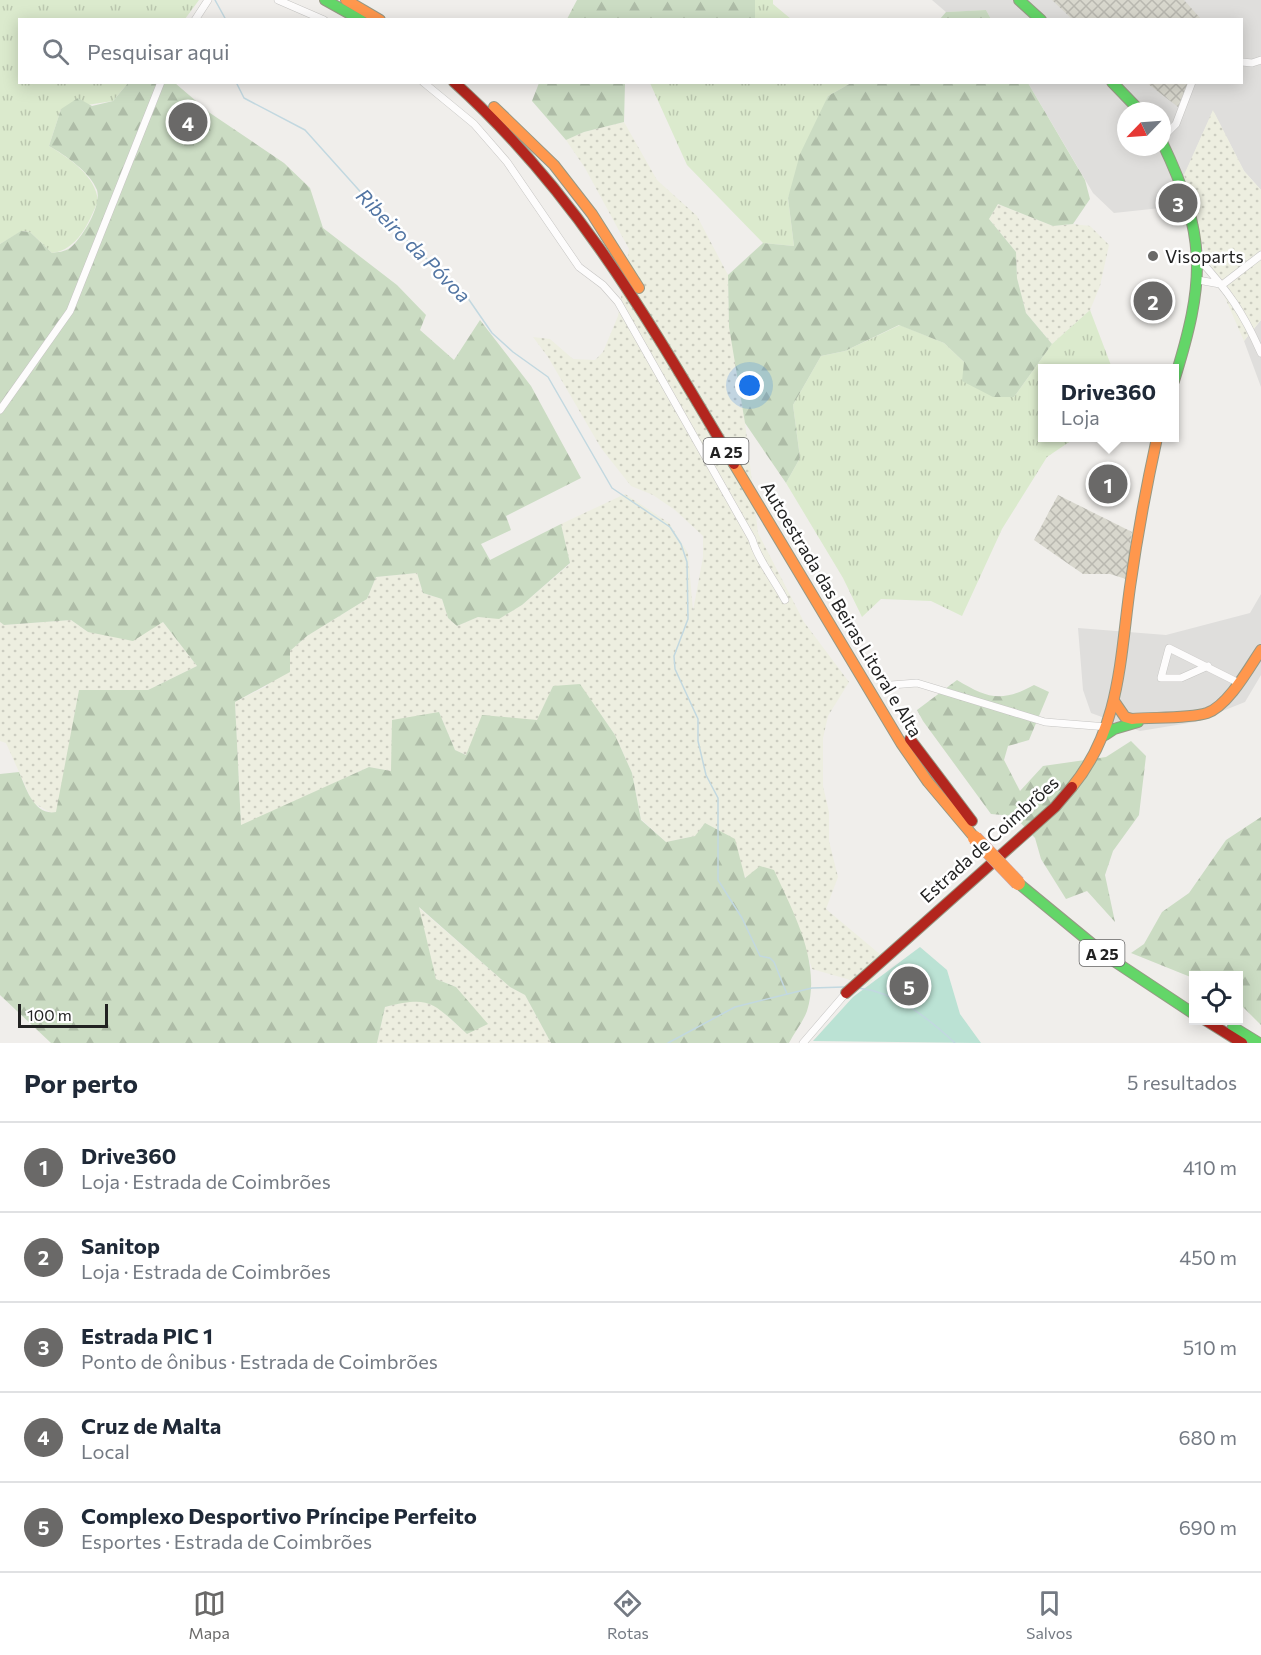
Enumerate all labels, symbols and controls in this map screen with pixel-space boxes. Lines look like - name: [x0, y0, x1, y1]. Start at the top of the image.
- search box: [18, 18, 1243, 84]
- icon: search: [39, 35, 72, 68]
- text: Pesquisar aqui: [87, 38, 230, 65]
- pin: 4: [168, 100, 207, 144]
- north arrow: [1117, 102, 1171, 156]
- pin: 3: [1158, 180, 1198, 226]
- water label: Ribeiro da Póvoa: [352, 183, 476, 307]
- place label: Visoparts: [1165, 245, 1244, 267]
- marker: Visoparts: [1146, 249, 1160, 263]
- pin: 2: [1134, 278, 1172, 324]
- popup: [1038, 364, 1179, 442]
- your location: [735, 371, 764, 400]
- text: Drive360: [1061, 378, 1156, 405]
- text: Loja: [1061, 405, 1100, 429]
- road number: A 25: [704, 438, 748, 464]
- pin: 1: [1088, 462, 1128, 506]
- street label: Autoestrada das Beiras Litoral e Alta: [757, 477, 927, 741]
- street label: Estrada de Coimbrões: [915, 771, 1063, 907]
- road number: A 25: [1080, 940, 1124, 966]
- pin: 5: [890, 964, 928, 1008]
- map controls: [1189, 971, 1243, 1025]
- button: locate: [1189, 971, 1243, 1025]
- scale bar: [18, 1001, 108, 1028]
- text: 100 m: [27, 1005, 72, 1024]
- text: Por perto: [24, 1067, 138, 1098]
- text: 5 resultados: [1127, 1070, 1237, 1094]
- text: Drive360: [81, 1142, 176, 1169]
- text: 1: [39, 1155, 48, 1179]
- text: 410 m: [1183, 1155, 1237, 1179]
- text: Loja · Estrada de Coimbrões: [81, 1169, 331, 1193]
- text: Sanitop: [81, 1232, 160, 1259]
- text: 2: [38, 1245, 49, 1269]
- text: 450 m: [1179, 1245, 1237, 1269]
- text: Loja · Estrada de Coimbrões: [81, 1259, 331, 1283]
- text: Estrada PIC 1: [81, 1322, 213, 1349]
- text: 3: [38, 1335, 49, 1359]
- text: 510 m: [1183, 1335, 1237, 1359]
- text: Ponto de ônibus · Estrada de Coimbrões: [81, 1349, 438, 1373]
- text: Cruz de Malta: [81, 1412, 221, 1439]
- text: 4: [37, 1425, 50, 1449]
- text: 680 m: [1178, 1425, 1237, 1449]
- text: Local: [81, 1439, 130, 1463]
- text: Complexo Desportivo Príncipe Perfeito: [81, 1502, 477, 1529]
- text: 5: [38, 1515, 49, 1539]
- text: 690 m: [1179, 1515, 1237, 1539]
- text: Esportes · Estrada de Coimbrões: [81, 1529, 372, 1553]
- tab: Mapa: [189, 1587, 230, 1642]
- tab: Rotas: [607, 1587, 649, 1642]
- tab: Salvos: [1026, 1587, 1072, 1642]

